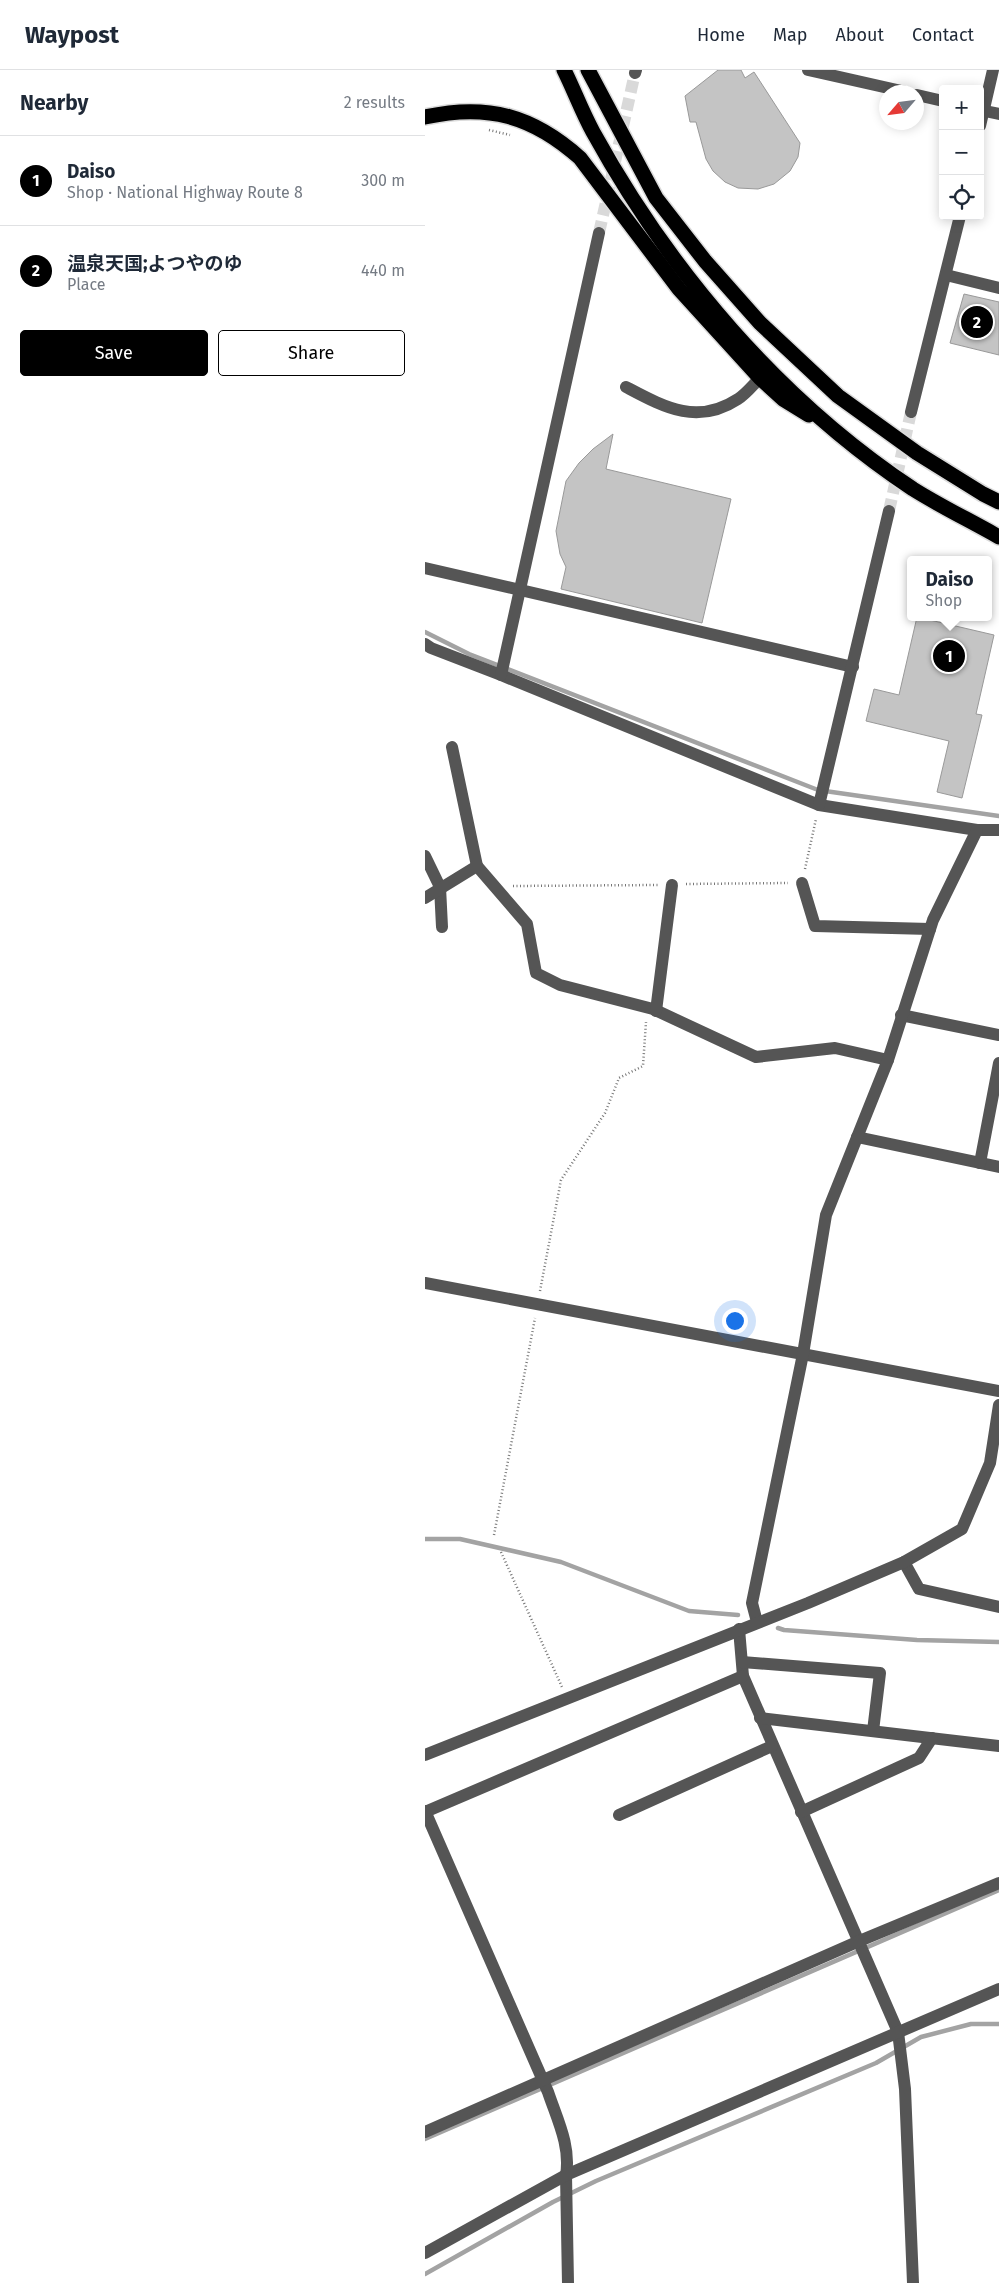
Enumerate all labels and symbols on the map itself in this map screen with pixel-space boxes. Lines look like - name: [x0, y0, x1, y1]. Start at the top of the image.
- north arrow: [879, 85, 924, 130]
- pin: 2: [961, 303, 993, 341]
- pin: 1: [933, 637, 965, 675]
- your location: [722, 1308, 748, 1334]

